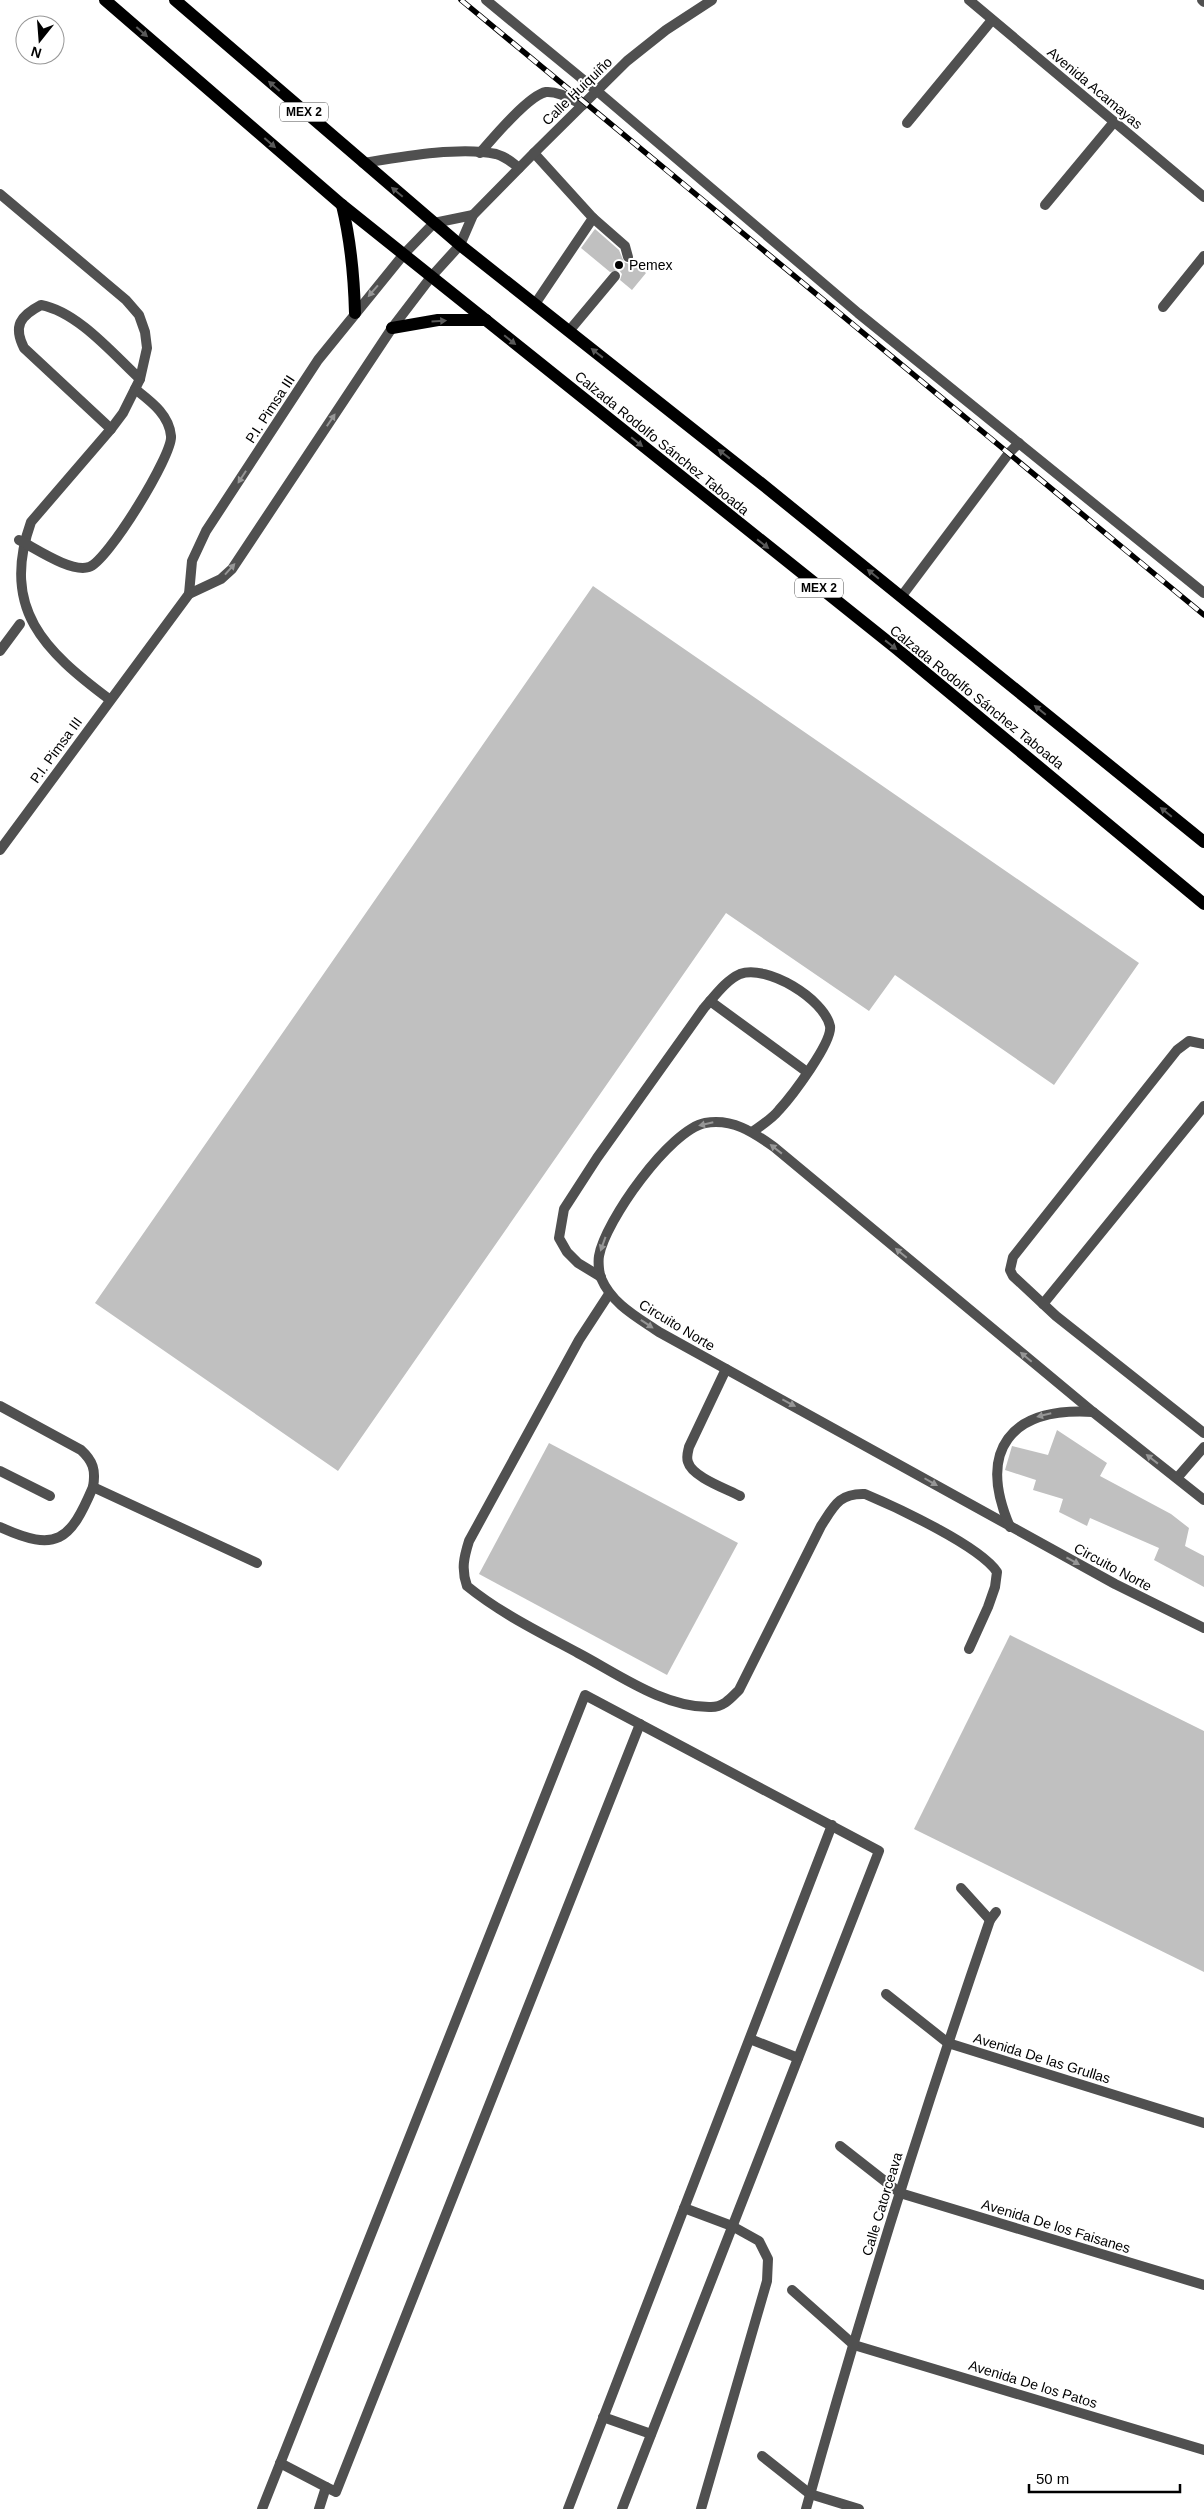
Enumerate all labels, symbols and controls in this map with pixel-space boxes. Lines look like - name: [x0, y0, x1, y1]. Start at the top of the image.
- north arrow: [15, 15, 65, 65]
- one-way arrow: [135, 26, 147, 38]
- text: N: [29, 43, 43, 62]
- street label: Avenida Acamayas: [1044, 44, 1146, 132]
- street label: Calle Huiquiño: [539, 53, 615, 128]
- one-way arrow: [268, 81, 280, 92]
- road number: MEX 2: [280, 102, 328, 121]
- one-way arrow: [264, 137, 276, 149]
- one-way arrow: [391, 187, 403, 198]
- place label: Pemex: [629, 257, 673, 273]
- marker: Pemex: [613, 259, 625, 271]
- one-way arrow: [367, 285, 378, 298]
- one-way arrow: [431, 316, 447, 324]
- one-way arrow: [503, 335, 516, 346]
- one-way arrow: [591, 347, 604, 358]
- street label: Calzada Rodolfo Sánchez Taboada: [572, 368, 752, 518]
- street label: P.I. Pimsa III: [242, 372, 298, 446]
- one-way arrow: [326, 414, 335, 427]
- one-way arrow: [630, 437, 643, 448]
- one-way arrow: [718, 448, 731, 459]
- one-way arrow: [237, 470, 247, 484]
- one-way arrow: [756, 539, 769, 550]
- one-way arrow: [225, 563, 236, 576]
- one-way arrow: [867, 568, 880, 579]
- road number: MEX 2: [795, 578, 843, 598]
- street label: Calzada Rodolfo Sánchez Taboada: [887, 622, 1067, 772]
- one-way arrow: [884, 639, 897, 650]
- one-way arrow: [1034, 704, 1047, 715]
- street label: P.I. Pimsa III: [27, 714, 85, 786]
- one-way arrow: [1160, 806, 1173, 817]
- one-way arrow: [698, 1120, 713, 1128]
- one-way arrow: [770, 1143, 783, 1154]
- one-way arrow: [599, 1237, 607, 1252]
- one-way arrow: [895, 1247, 908, 1258]
- street label: Circuito Norte: [636, 1296, 718, 1354]
- one-way arrow: [641, 1319, 654, 1329]
- one-way arrow: [1020, 1351, 1033, 1362]
- one-way arrow: [782, 1399, 796, 1408]
- one-way arrow: [1037, 1411, 1052, 1419]
- one-way arrow: [1146, 1453, 1159, 1464]
- one-way arrow: [924, 1478, 938, 1487]
- street label: Circuito Norte: [1071, 1540, 1155, 1594]
- one-way arrow: [1066, 1557, 1080, 1566]
- street label: Avenida De las Grullas: [972, 2030, 1112, 2086]
- street label: Calle Catorceava: [859, 2150, 905, 2258]
- street label: Avenida De los Faisanes: [980, 2196, 1132, 2256]
- street label: Avenida De los Patos: [967, 2357, 1099, 2411]
- scale bar: [1029, 2462, 1180, 2494]
- text: 50 m: [1036, 2470, 1069, 2487]

